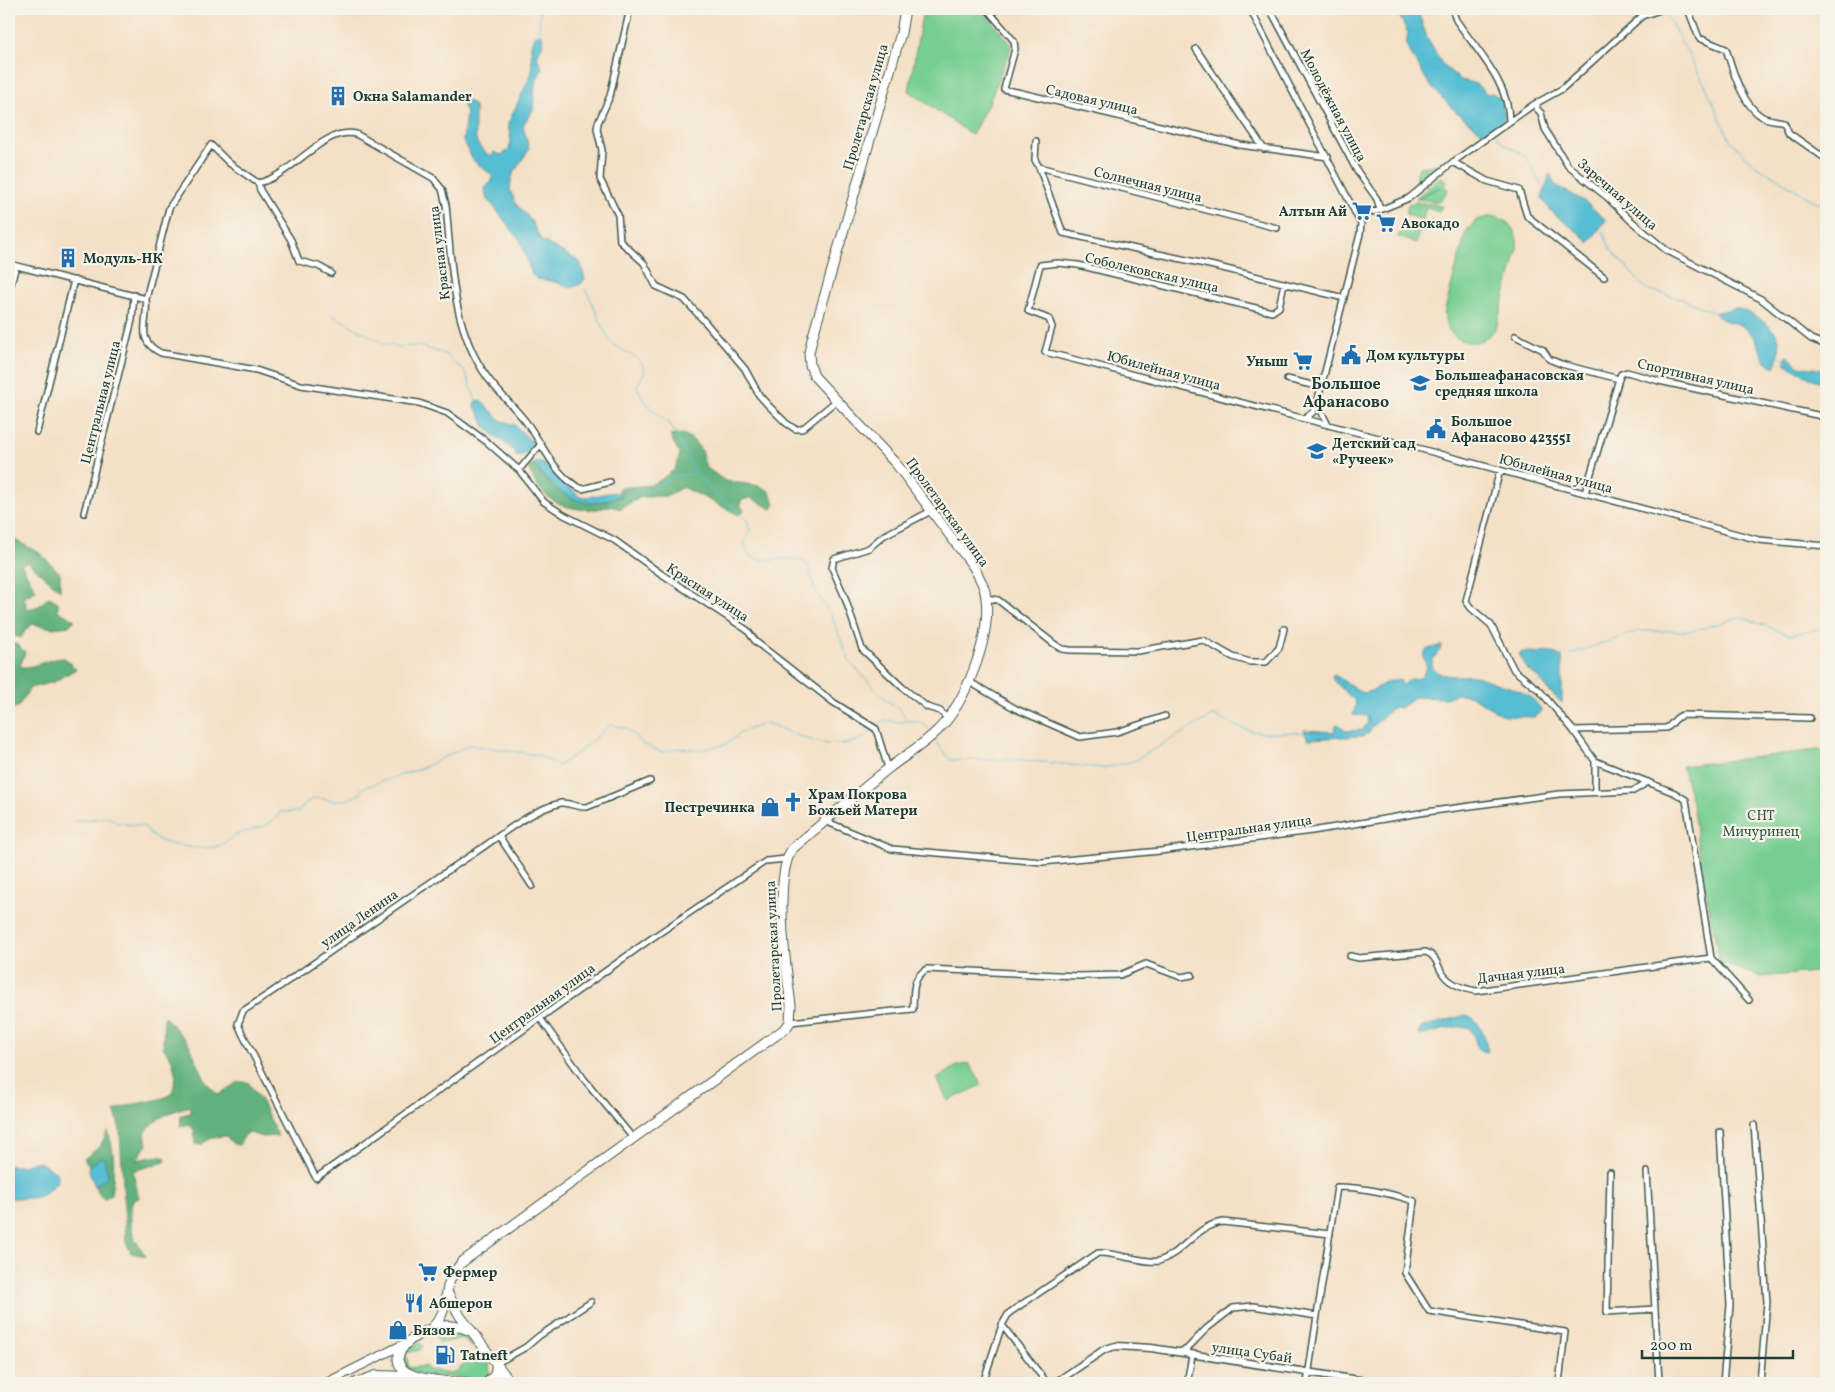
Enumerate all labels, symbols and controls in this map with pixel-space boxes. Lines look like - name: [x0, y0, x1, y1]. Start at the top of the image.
- street label: Пролетарская улица: [839, 42, 894, 173]
- street label: Молодёжная улица: [1295, 46, 1370, 165]
- street label: Садовая улица: [1044, 81, 1140, 120]
- building icon: Окна Salamander: [327, 85, 349, 107]
- place label: Окна Salamander: [353, 88, 472, 107]
- street label: Заречная улица: [1573, 155, 1661, 235]
- street label: Солнечная улица: [1091, 163, 1204, 208]
- supermarket icon: Алтын Ай: [1351, 200, 1373, 222]
- place label: Алтын Ай: [1279, 203, 1347, 222]
- street label: Красная улица: [425, 205, 456, 301]
- supermarket icon: Авокадо: [1375, 212, 1397, 234]
- place label: Авокадо: [1401, 215, 1460, 234]
- building icon: Модуль-НК: [57, 247, 79, 269]
- street label: Соболековская улица: [1083, 249, 1220, 298]
- place label: Модуль-НК: [83, 250, 163, 269]
- street label: Центральная улица: [77, 339, 126, 466]
- public building icon: Дом культуры: [1340, 344, 1362, 366]
- street label: Юбилейная улица: [1105, 347, 1223, 396]
- place label: Дом культуры: [1366, 347, 1465, 366]
- supermarket icon: Уныш: [1292, 350, 1314, 372]
- place label: Уныш: [1246, 353, 1288, 372]
- street label: Спортивная улица: [1635, 355, 1756, 400]
- place label: Большеафанасовская средняя школа: [1435, 367, 1584, 402]
- school or university icon: Большеафанасовская средняя школа: [1409, 372, 1431, 394]
- district label: Большое Афанасово: [1303, 374, 1389, 414]
- place label: Большое Афанасово 423551: [1451, 413, 1571, 448]
- public building icon: Большое Афанасово 423551: [1425, 418, 1447, 440]
- place label: Детский сад «Ручеек»: [1332, 435, 1416, 470]
- school or university icon: Детский сад «Ручеек»: [1306, 440, 1328, 462]
- street label: Юбилейная улица: [1497, 450, 1615, 499]
- street label: Пролетарская улица: [901, 454, 993, 571]
- street label: Красная улица: [662, 559, 752, 627]
- place label: Храм Покрова Божьей Матери: [808, 786, 917, 821]
- church icon: Храм Покрова Божьей Матери: [782, 791, 804, 813]
- shop icon: Пестречинка: [759, 796, 781, 818]
- place label: Пестречинка: [665, 799, 755, 818]
- park label: СНТ Мичуринец: [1723, 807, 1800, 842]
- street label: Центральная улица: [1185, 811, 1313, 848]
- street label: Пролетарская улица: [762, 880, 787, 1012]
- street label: улица Ленина: [317, 886, 402, 953]
- street label: Центральная улица: [486, 959, 600, 1049]
- street label: Дачная улица: [1476, 960, 1566, 989]
- supermarket icon: Фермер: [417, 1261, 439, 1283]
- place label: Фермер: [443, 1264, 498, 1283]
- restaurant icon: Абшерон: [403, 1292, 425, 1314]
- place label: Абшерон: [429, 1295, 492, 1314]
- shop icon: Бизон: [387, 1319, 409, 1341]
- place label: Бизон: [413, 1322, 455, 1341]
- scale bar: [1642, 1327, 1794, 1359]
- text: 200 m: [1650, 1336, 1693, 1357]
- street label: улица Субай: [1210, 1338, 1294, 1369]
- fuel station icon: Tatneft: [434, 1344, 456, 1366]
- place label: Tatneft: [460, 1347, 508, 1366]

